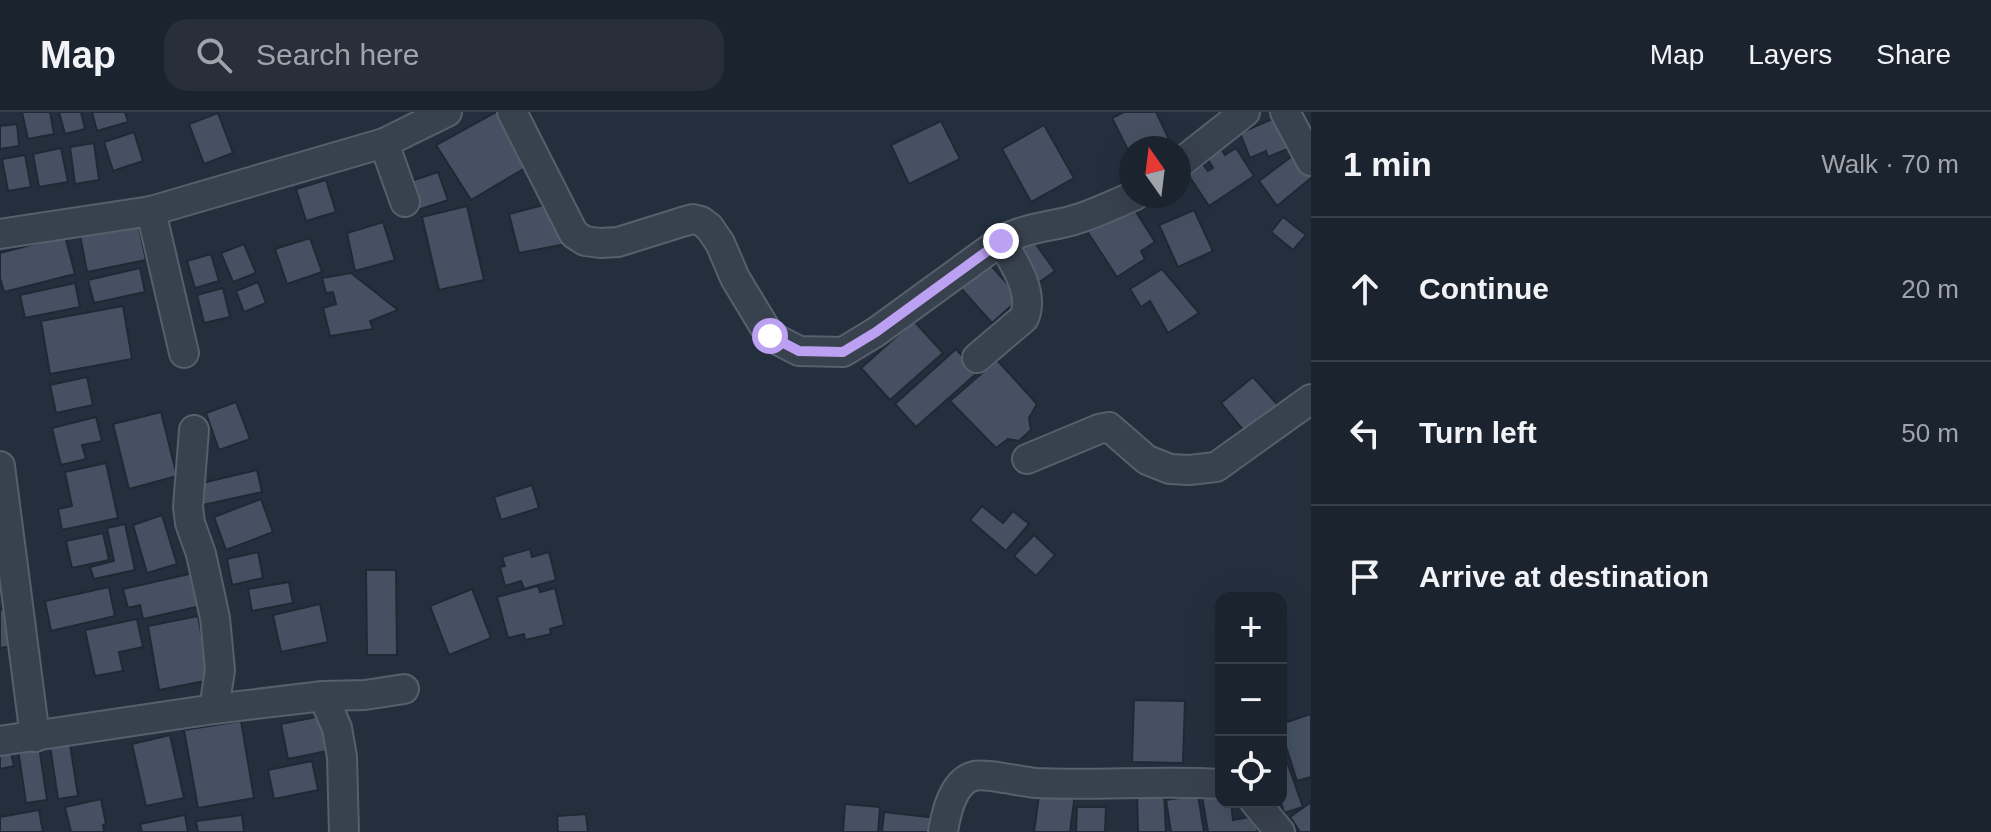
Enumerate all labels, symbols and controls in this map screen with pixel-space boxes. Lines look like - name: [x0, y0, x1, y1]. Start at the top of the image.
- search box: [164, 19, 724, 91]
- icon: search: [192, 33, 236, 77]
- text: Map: [40, 34, 116, 76]
- text: Search here: [256, 38, 419, 71]
- text: Map: [1650, 39, 1704, 70]
- text: Layers: [1748, 39, 1832, 70]
- text: Share: [1876, 39, 1951, 70]
- north arrow: [1119, 136, 1191, 208]
- text: 1 min: [1343, 145, 1432, 183]
- text: Walk · 70 m: [1821, 149, 1959, 179]
- route end: [983, 223, 1019, 259]
- icon: ahead: [1343, 267, 1387, 311]
- text: Continue: [1419, 272, 1549, 305]
- text: 20 m: [1901, 274, 1959, 304]
- route start: [752, 318, 788, 354]
- icon: left: [1343, 411, 1387, 455]
- text: Turn left: [1419, 416, 1537, 449]
- text: 50 m: [1901, 418, 1959, 448]
- icon: arrive: [1343, 555, 1387, 599]
- text: Arrive at destination: [1419, 560, 1709, 593]
- map controls: [1215, 592, 1287, 808]
- button: +: [1215, 592, 1287, 664]
- button: −: [1215, 664, 1287, 736]
- button: locate: [1215, 736, 1287, 808]

